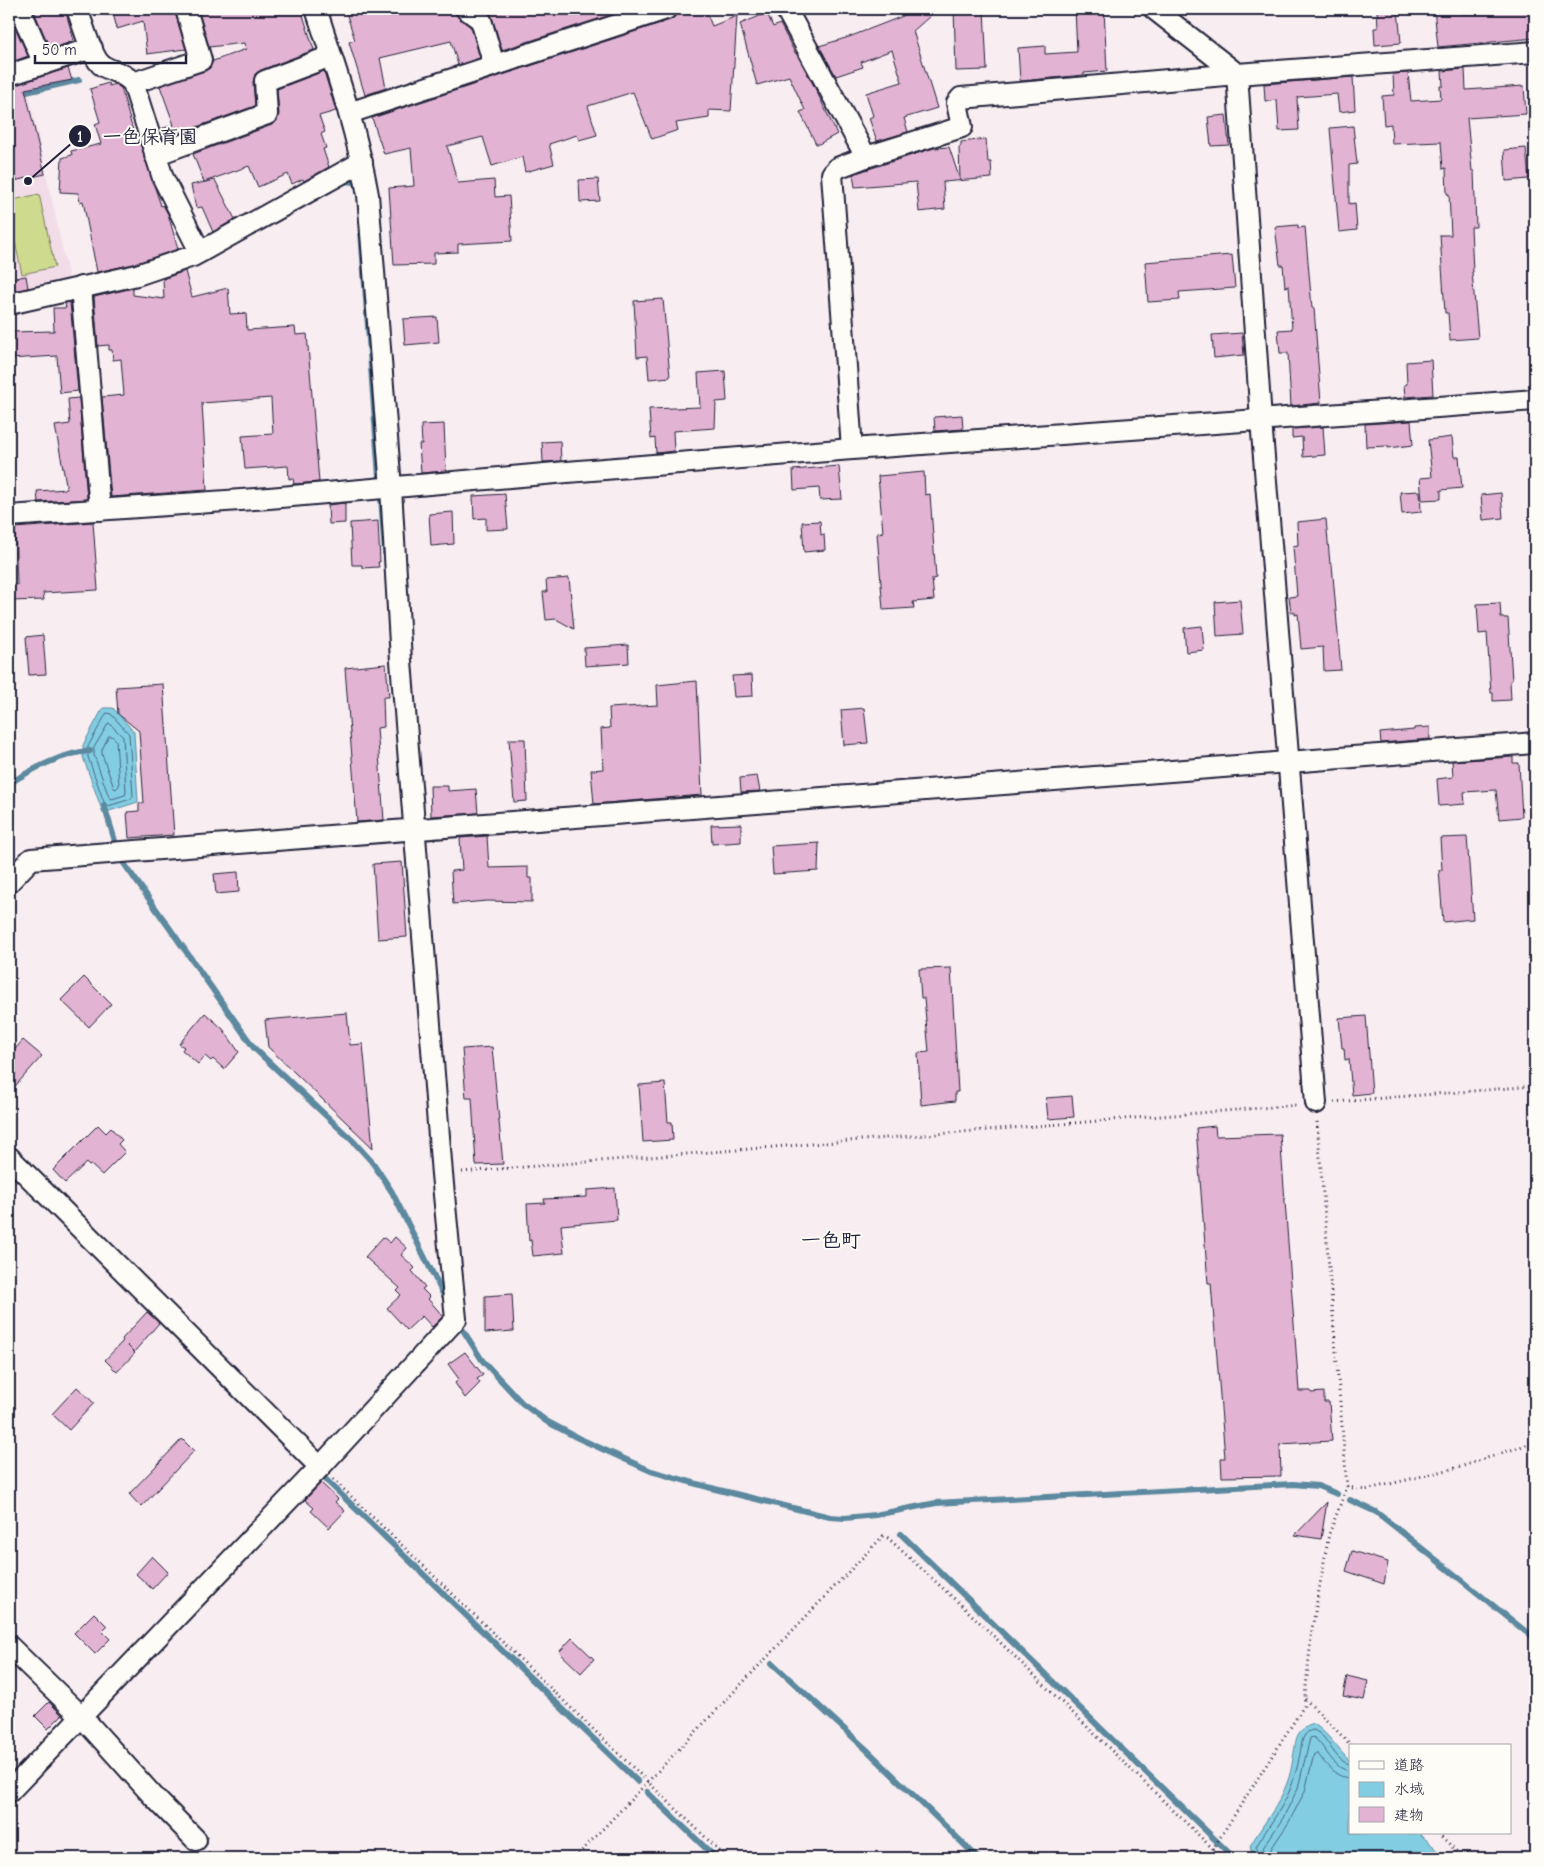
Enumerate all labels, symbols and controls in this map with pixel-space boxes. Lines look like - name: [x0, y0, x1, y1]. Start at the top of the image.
- scale bar: [35, 32, 186, 64]
- text: 50 m: [42, 41, 77, 59]
- callout: 一色保育園: [67, 119, 207, 153]
- text: 一色保育園: [102, 126, 198, 148]
- text: 1: [77, 128, 83, 146]
- district label: 一色町: [801, 1229, 861, 1252]
- legend: [1349, 1744, 1512, 1834]
- text: 道路: [1394, 1756, 1424, 1774]
- text: 水域: [1394, 1780, 1424, 1798]
- text: 建物: [1394, 1806, 1424, 1824]

